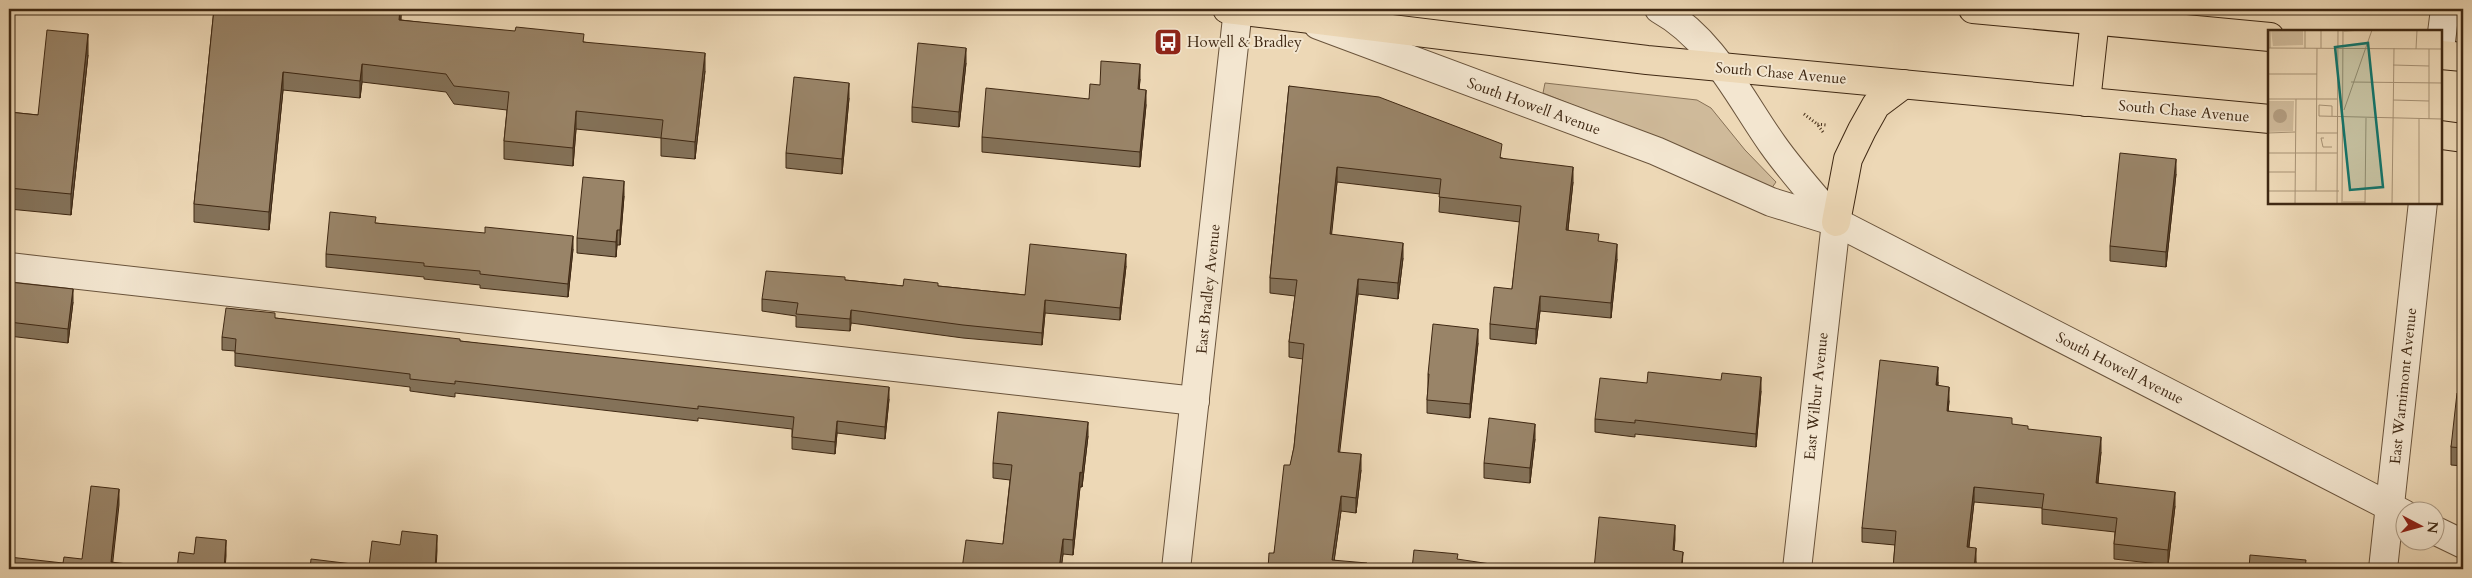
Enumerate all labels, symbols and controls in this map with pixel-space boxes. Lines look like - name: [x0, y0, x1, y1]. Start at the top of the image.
- bus stop icon: Howell & Bradley: [1153, 27, 1183, 57]
- inset map: [2268, 30, 2442, 204]
- place label: Howell & Bradley: [1187, 32, 1302, 52]
- street label: South Chase Avenue: [1715, 57, 1848, 89]
- street label: South Howell Avenue: [1465, 73, 1604, 140]
- street label: South Chase Avenue: [2118, 95, 2251, 127]
- street label: East Bradley Avenue: [1191, 223, 1225, 355]
- street label: East Warnimont Avenue: [2385, 306, 2421, 465]
- street label: South Howell Avenue: [2053, 327, 2187, 409]
- street label: East Wilbur Avenue: [1799, 331, 1833, 461]
- north arrow: [2394, 500, 2444, 550]
- text: N: [2422, 520, 2443, 534]

